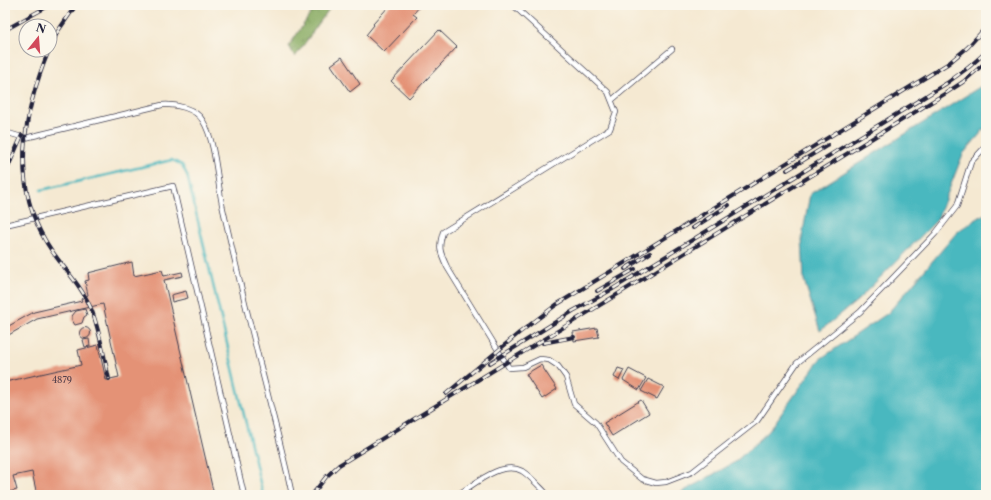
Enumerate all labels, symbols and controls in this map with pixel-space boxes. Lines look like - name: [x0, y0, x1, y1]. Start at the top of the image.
- north arrow: [18, 18, 58, 58]
- text: N: [34, 20, 48, 37]
- house number: 4879: [52, 374, 72, 385]

